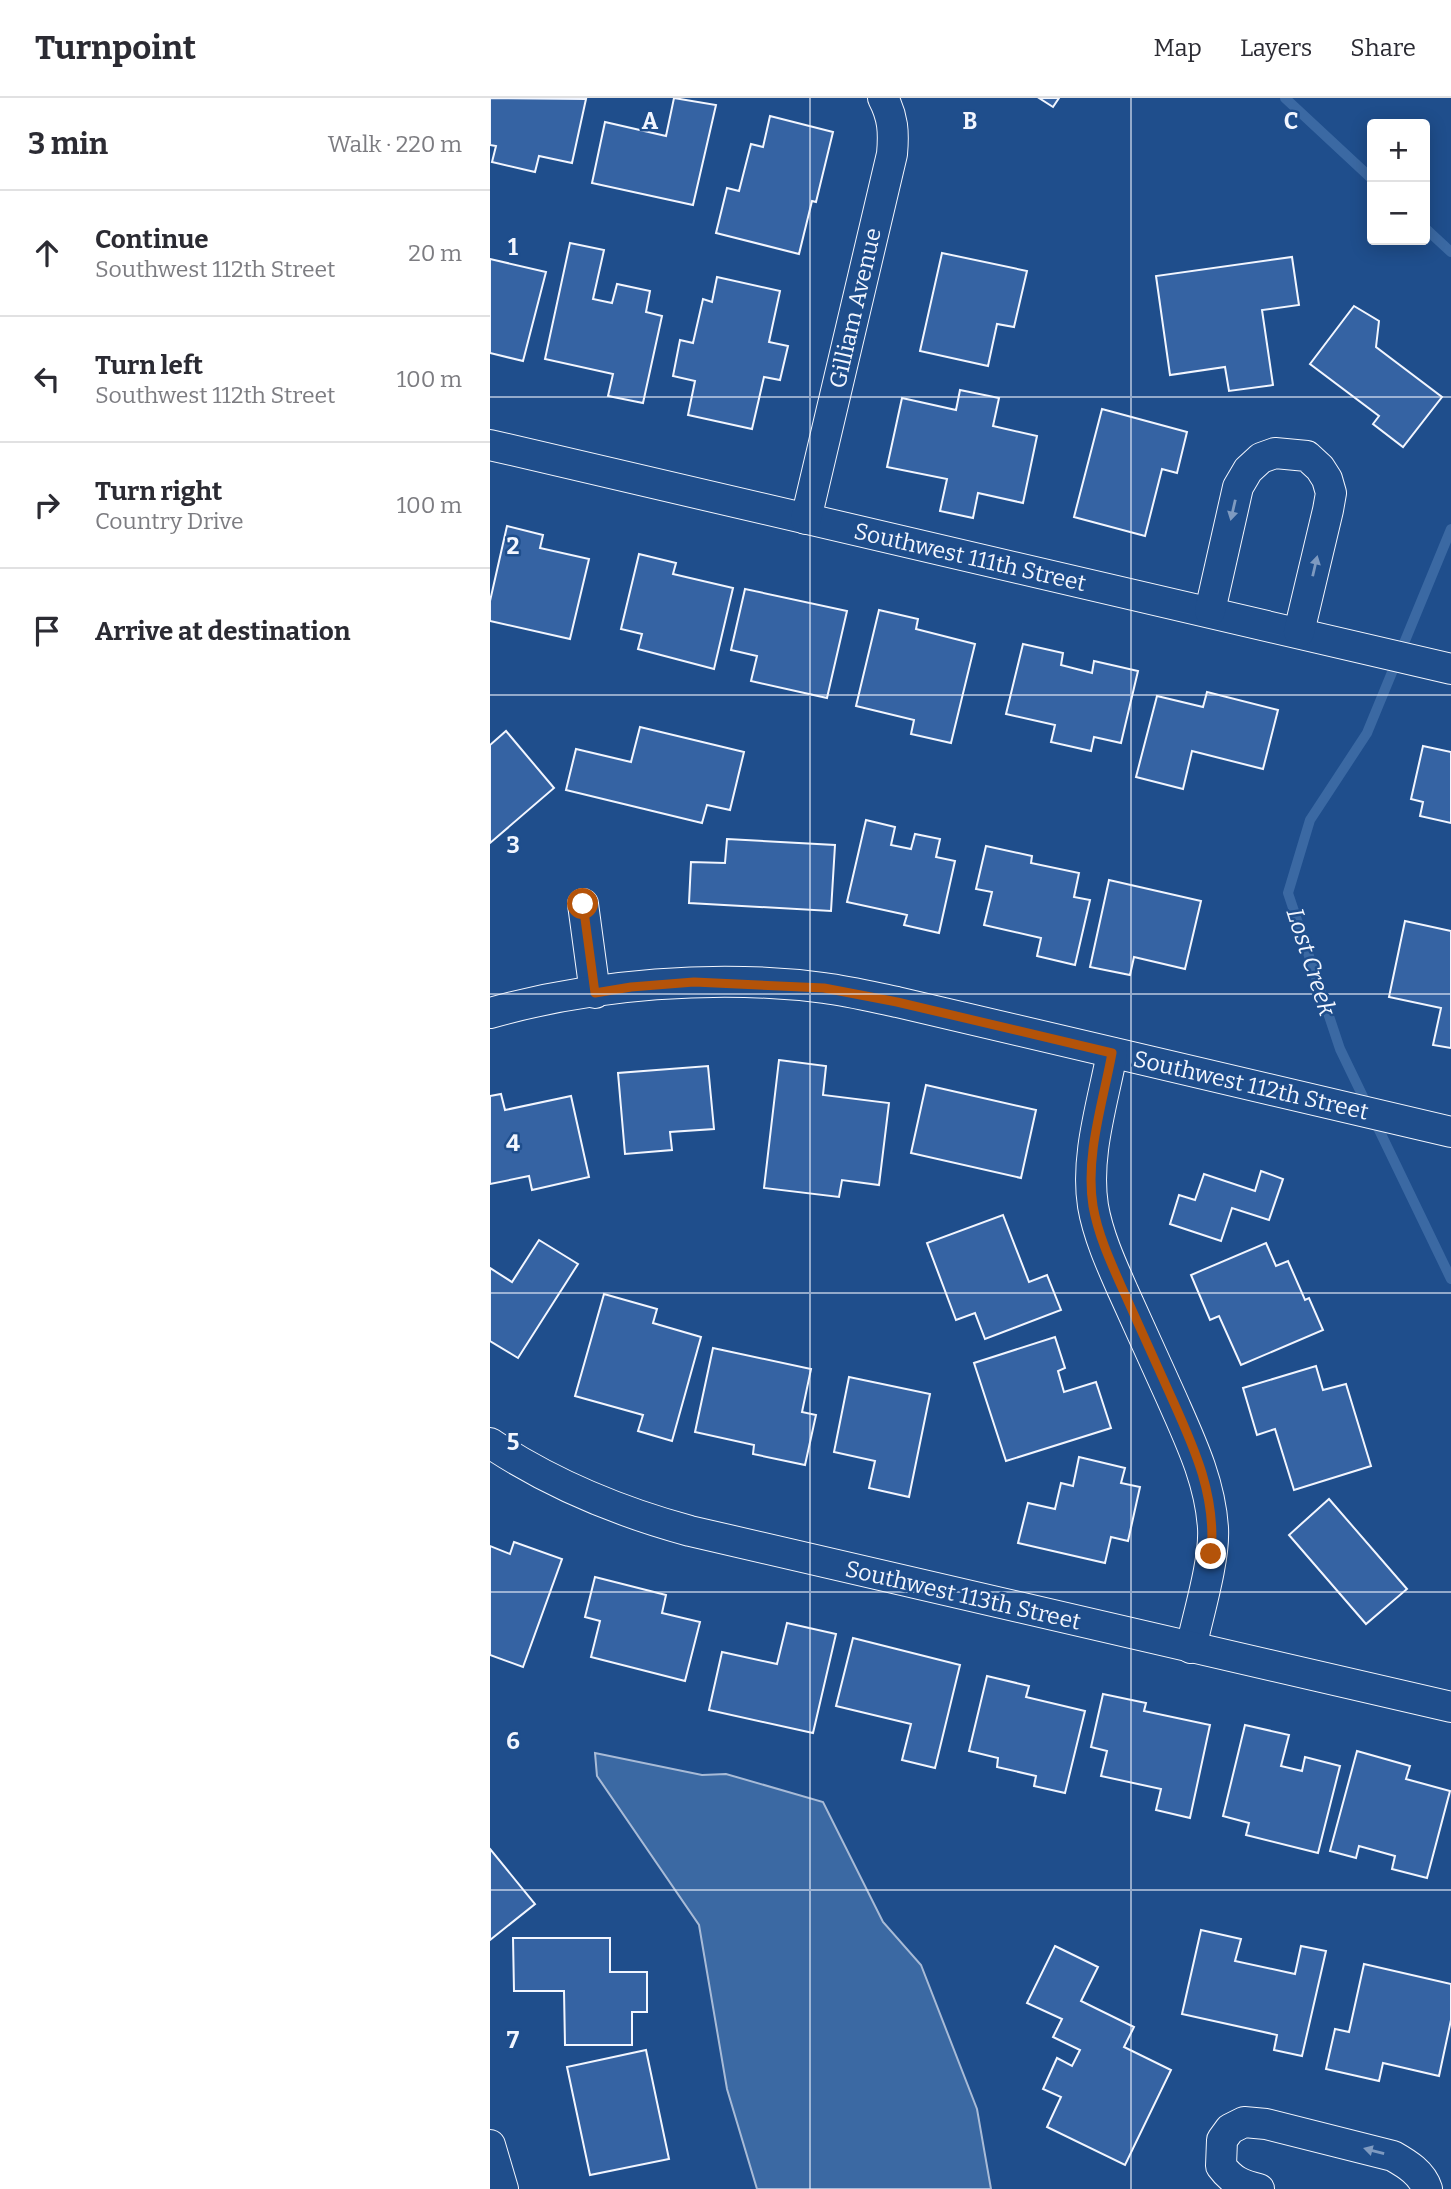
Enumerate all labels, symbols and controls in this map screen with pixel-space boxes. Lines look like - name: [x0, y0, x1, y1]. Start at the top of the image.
- text: Turnpoint: [35, 28, 196, 68]
- text: Map: [1154, 34, 1202, 62]
- text: Layers: [1240, 34, 1312, 62]
- text: Share: [1350, 34, 1416, 62]
- text: A: [642, 107, 659, 135]
- text: B: [963, 107, 977, 135]
- text: C: [1284, 107, 1298, 135]
- map controls: [1367, 119, 1430, 245]
- button: +: [1367, 119, 1430, 182]
- text: 3 min: [28, 126, 108, 162]
- text: Walk · 220 m: [328, 130, 462, 158]
- button: −: [1367, 182, 1430, 245]
- text: Continue: [95, 224, 209, 255]
- street label: Gilliam Avenue: [823, 225, 887, 391]
- text: 1: [508, 233, 518, 261]
- icon: ahead: [28, 234, 66, 272]
- text: 20 m: [408, 239, 462, 267]
- text: Southwest 112th Street: [95, 255, 335, 283]
- text: Turn left: [95, 350, 203, 381]
- icon: left: [28, 360, 66, 398]
- text: 100 m: [397, 365, 462, 393]
- text: Southwest 112th Street: [95, 381, 335, 409]
- text: Turn right: [95, 476, 222, 507]
- icon: right: [28, 486, 66, 524]
- text: 100 m: [397, 491, 462, 519]
- one-way arrow: [1227, 499, 1238, 521]
- text: Country Drive: [95, 507, 244, 535]
- street label: Southwest 111th Street: [851, 517, 1089, 597]
- text: 2: [507, 532, 520, 560]
- one-way arrow: [1310, 555, 1321, 577]
- icon: arrive: [28, 612, 66, 650]
- text: Arrive at destination: [95, 616, 350, 647]
- text: 3: [506, 831, 520, 859]
- route start: [567, 888, 598, 919]
- water label: Lost Creek: [1281, 905, 1342, 1020]
- street label: Southwest 112th Street: [1131, 1044, 1371, 1126]
- text: 4: [506, 1129, 520, 1157]
- text: 5: [507, 1428, 519, 1456]
- route end: [1195, 1538, 1226, 1569]
- street label: Southwest 113th Street: [843, 1554, 1083, 1636]
- text: 6: [506, 1727, 520, 1755]
- text: 7: [507, 2026, 520, 2054]
- one-way arrow: [1363, 2145, 1385, 2156]

